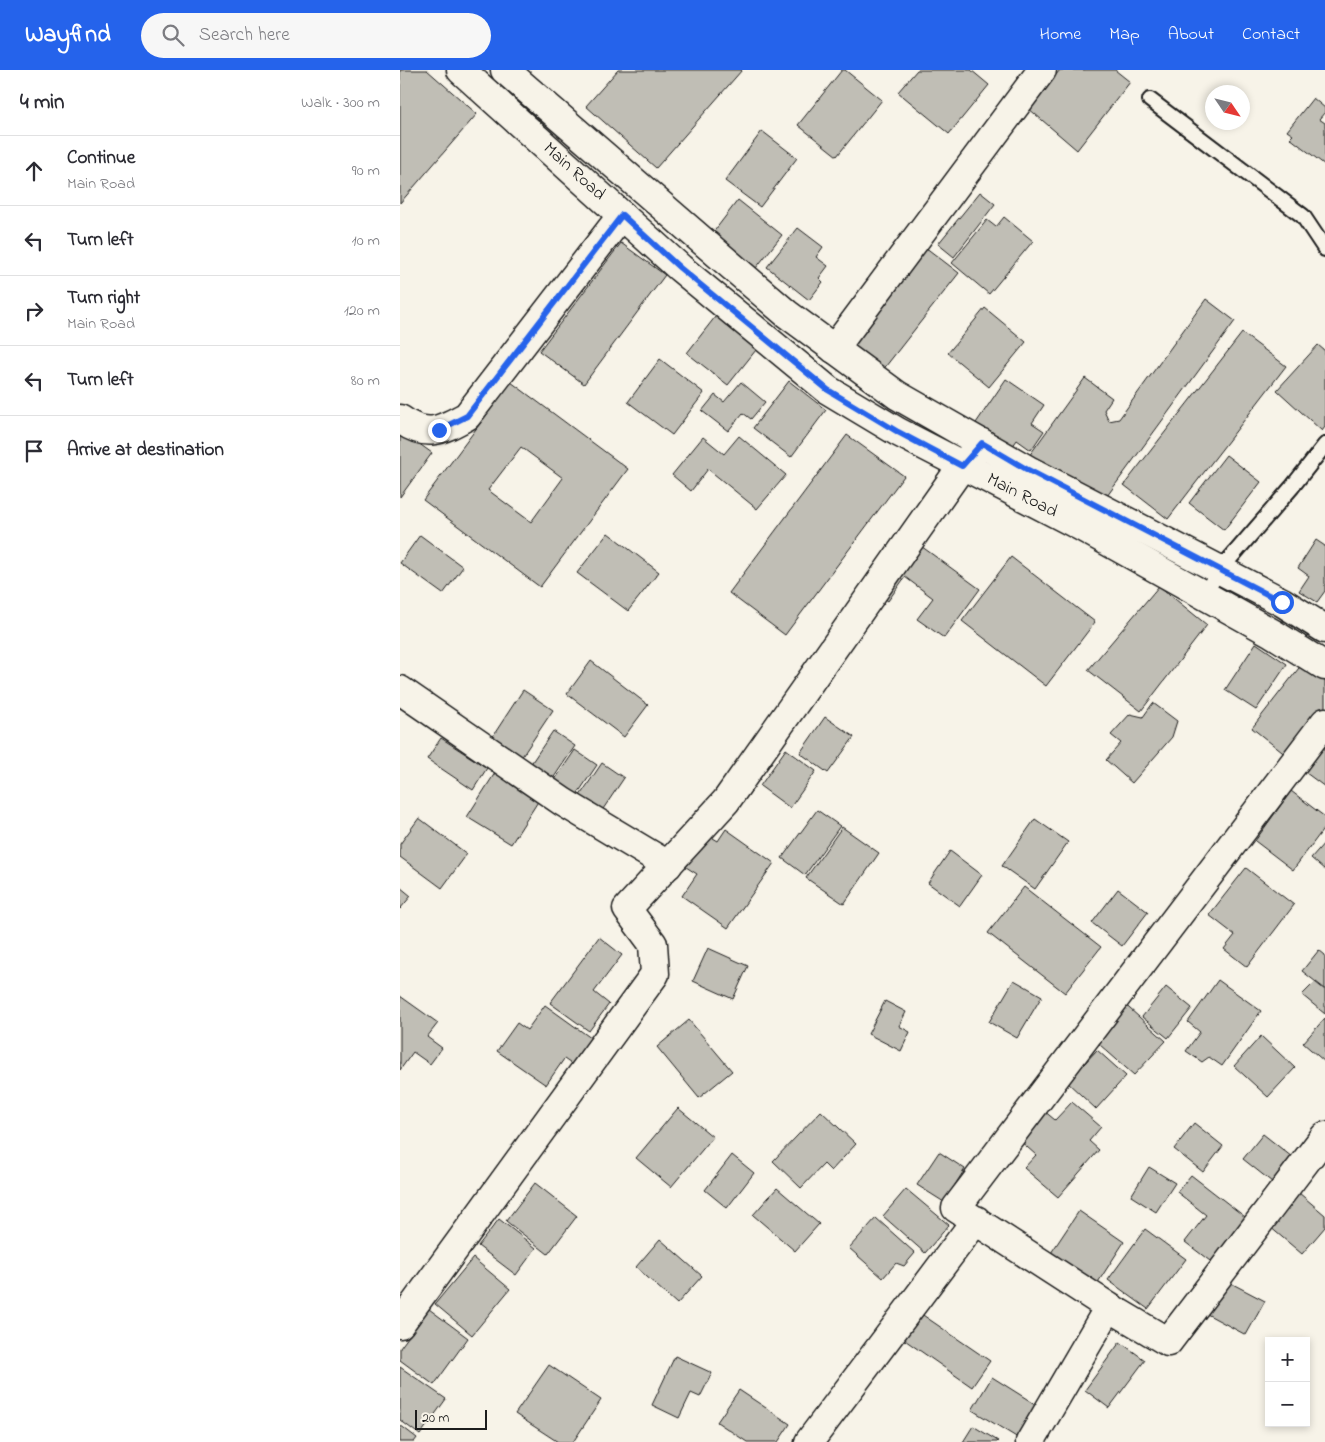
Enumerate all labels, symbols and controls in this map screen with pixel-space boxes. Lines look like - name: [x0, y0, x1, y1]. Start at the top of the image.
- search box: [141, 13, 491, 58]
- text: Wayfind: [25, 18, 111, 53]
- icon: search: [159, 21, 187, 49]
- text: Search here: [199, 22, 290, 49]
- text: Home: [1040, 22, 1081, 48]
- text: Map: [1109, 22, 1140, 48]
- text: About: [1168, 22, 1214, 48]
- text: Contact: [1242, 22, 1300, 48]
- north arrow: [1205, 85, 1250, 130]
- text: 4 min: [20, 88, 64, 118]
- text: Walk · 300 m: [301, 91, 380, 115]
- street label: Main Road: [537, 137, 611, 207]
- text: Continue: [67, 145, 135, 172]
- icon: ahead: [20, 157, 48, 185]
- text: 90 m: [352, 159, 380, 183]
- text: Main Road: [67, 172, 135, 196]
- icon: left: [20, 227, 48, 255]
- text: Turn left: [67, 227, 134, 254]
- text: 10 m: [352, 229, 380, 253]
- text: Turn right: [67, 285, 140, 312]
- icon: right: [20, 297, 48, 325]
- text: 120 m: [344, 299, 380, 323]
- text: Main Road: [67, 312, 135, 336]
- icon: left: [20, 367, 48, 395]
- text: Turn left: [67, 367, 134, 394]
- text: 80 m: [351, 369, 380, 393]
- route end: [428, 419, 451, 442]
- icon: arrive: [20, 437, 48, 465]
- text: Arrive at destination: [67, 437, 224, 464]
- street label: Main Road: [982, 467, 1062, 525]
- route start: [1271, 591, 1294, 614]
- map controls: [1265, 1337, 1310, 1427]
- button: +: [1265, 1337, 1310, 1382]
- button: −: [1265, 1382, 1310, 1427]
- scale bar: [415, 1407, 488, 1430]
- text: 20 m: [422, 1408, 449, 1429]

